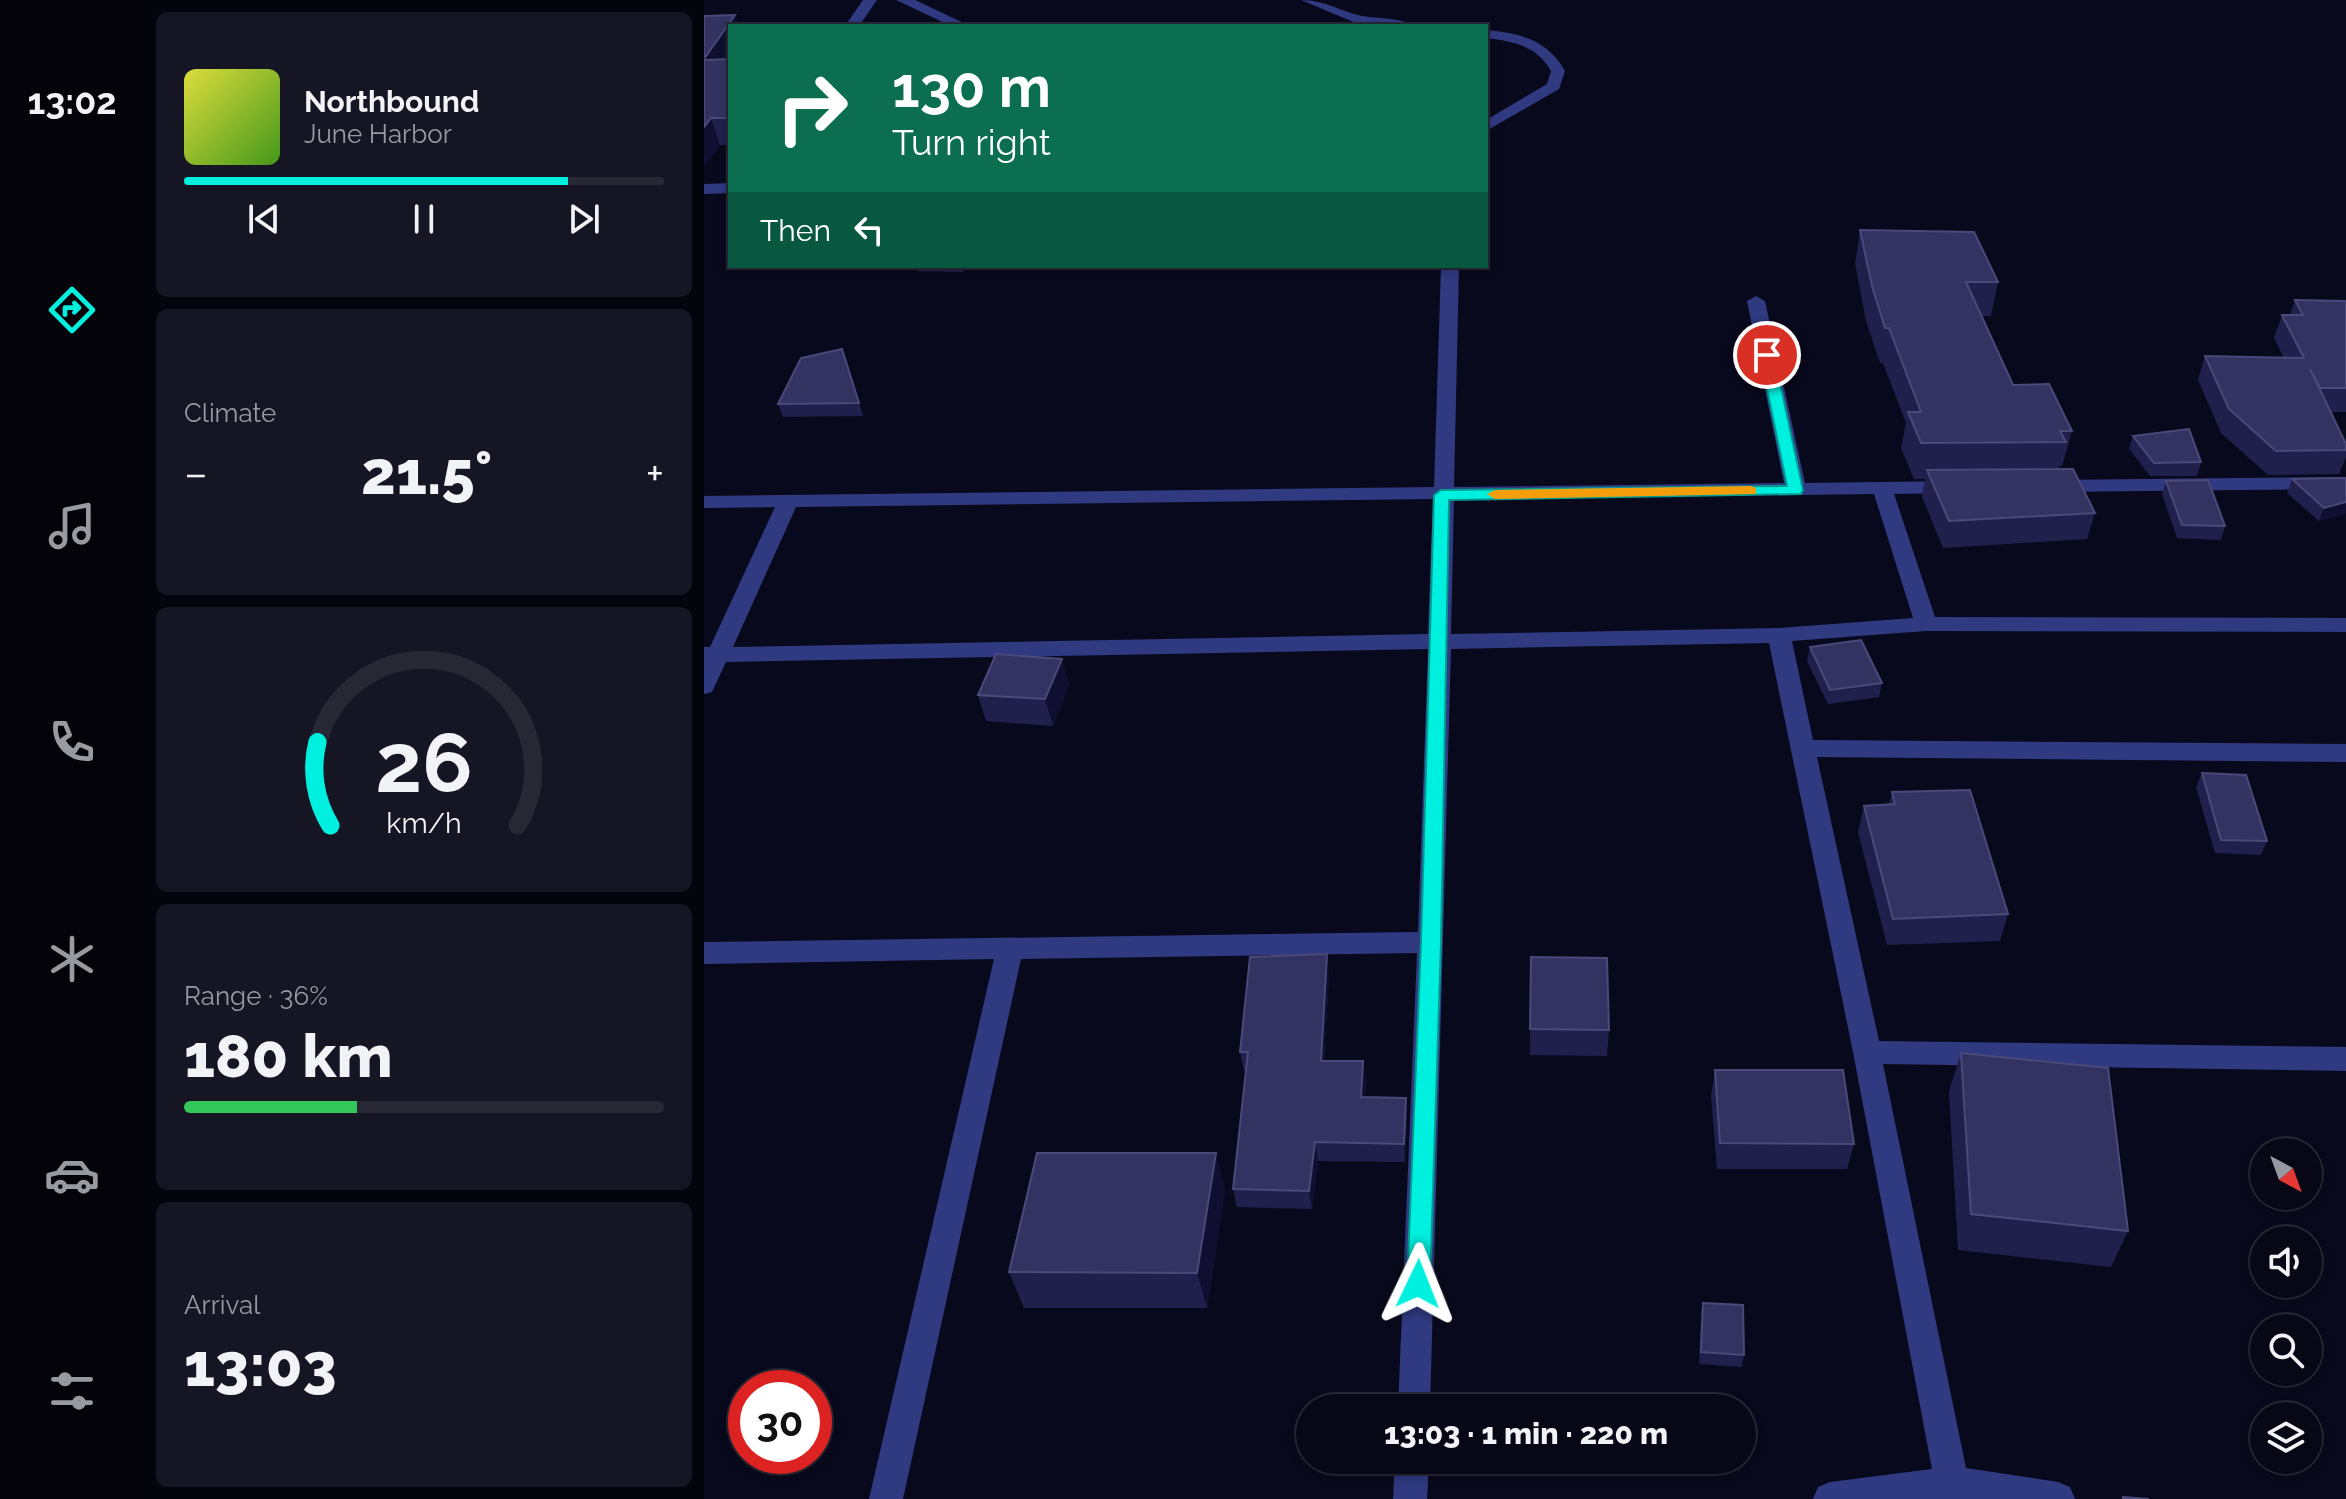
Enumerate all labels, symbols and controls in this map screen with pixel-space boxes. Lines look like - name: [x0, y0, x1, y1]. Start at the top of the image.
- text: 130 m: [892, 54, 1051, 120]
- icon: right: [760, 56, 864, 160]
- text: 13:02: [27, 80, 117, 122]
- text: Northbound: [304, 84, 479, 119]
- text: June Harbor: [304, 119, 452, 149]
- text: Turn right: [892, 121, 1051, 163]
- icon: previous: [242, 197, 286, 241]
- icon: pause: [402, 197, 446, 241]
- icon: next: [562, 197, 606, 241]
- icon: left: [847, 208, 891, 252]
- text: Then: [760, 213, 831, 248]
- icon: directions: [44, 282, 100, 338]
- pin: [1733, 321, 1801, 389]
- icon: arrive: [1745, 333, 1789, 377]
- text: Climate: [184, 398, 276, 428]
- text: 21.5°: [361, 438, 492, 508]
- text: −: [184, 448, 208, 499]
- text: +: [646, 448, 664, 499]
- icon: music: [44, 498, 100, 554]
- text: 26: [375, 713, 473, 810]
- icon: phone: [44, 714, 100, 770]
- text: km/h: [386, 806, 462, 840]
- icon: climate: [44, 931, 100, 987]
- text: Range · 36%: [184, 981, 328, 1011]
- text: 180 km: [184, 1021, 393, 1091]
- north arrow: [2250, 1138, 2322, 1210]
- map controls: [2250, 1138, 2322, 1474]
- icon: car: [44, 1147, 100, 1203]
- button: sound: [2250, 1226, 2322, 1298]
- position arrow: [1376, 1242, 1460, 1326]
- text: Arrival: [184, 1290, 260, 1320]
- button: search: [2250, 1314, 2322, 1386]
- text: 13:03: [184, 1330, 337, 1400]
- icon: filters: [44, 1363, 100, 1419]
- speed limit sign: 30: [728, 1370, 832, 1474]
- button: layers: [2250, 1402, 2322, 1474]
- text: 13:03 · 1 min · 220 m: [1384, 1416, 1668, 1451]

